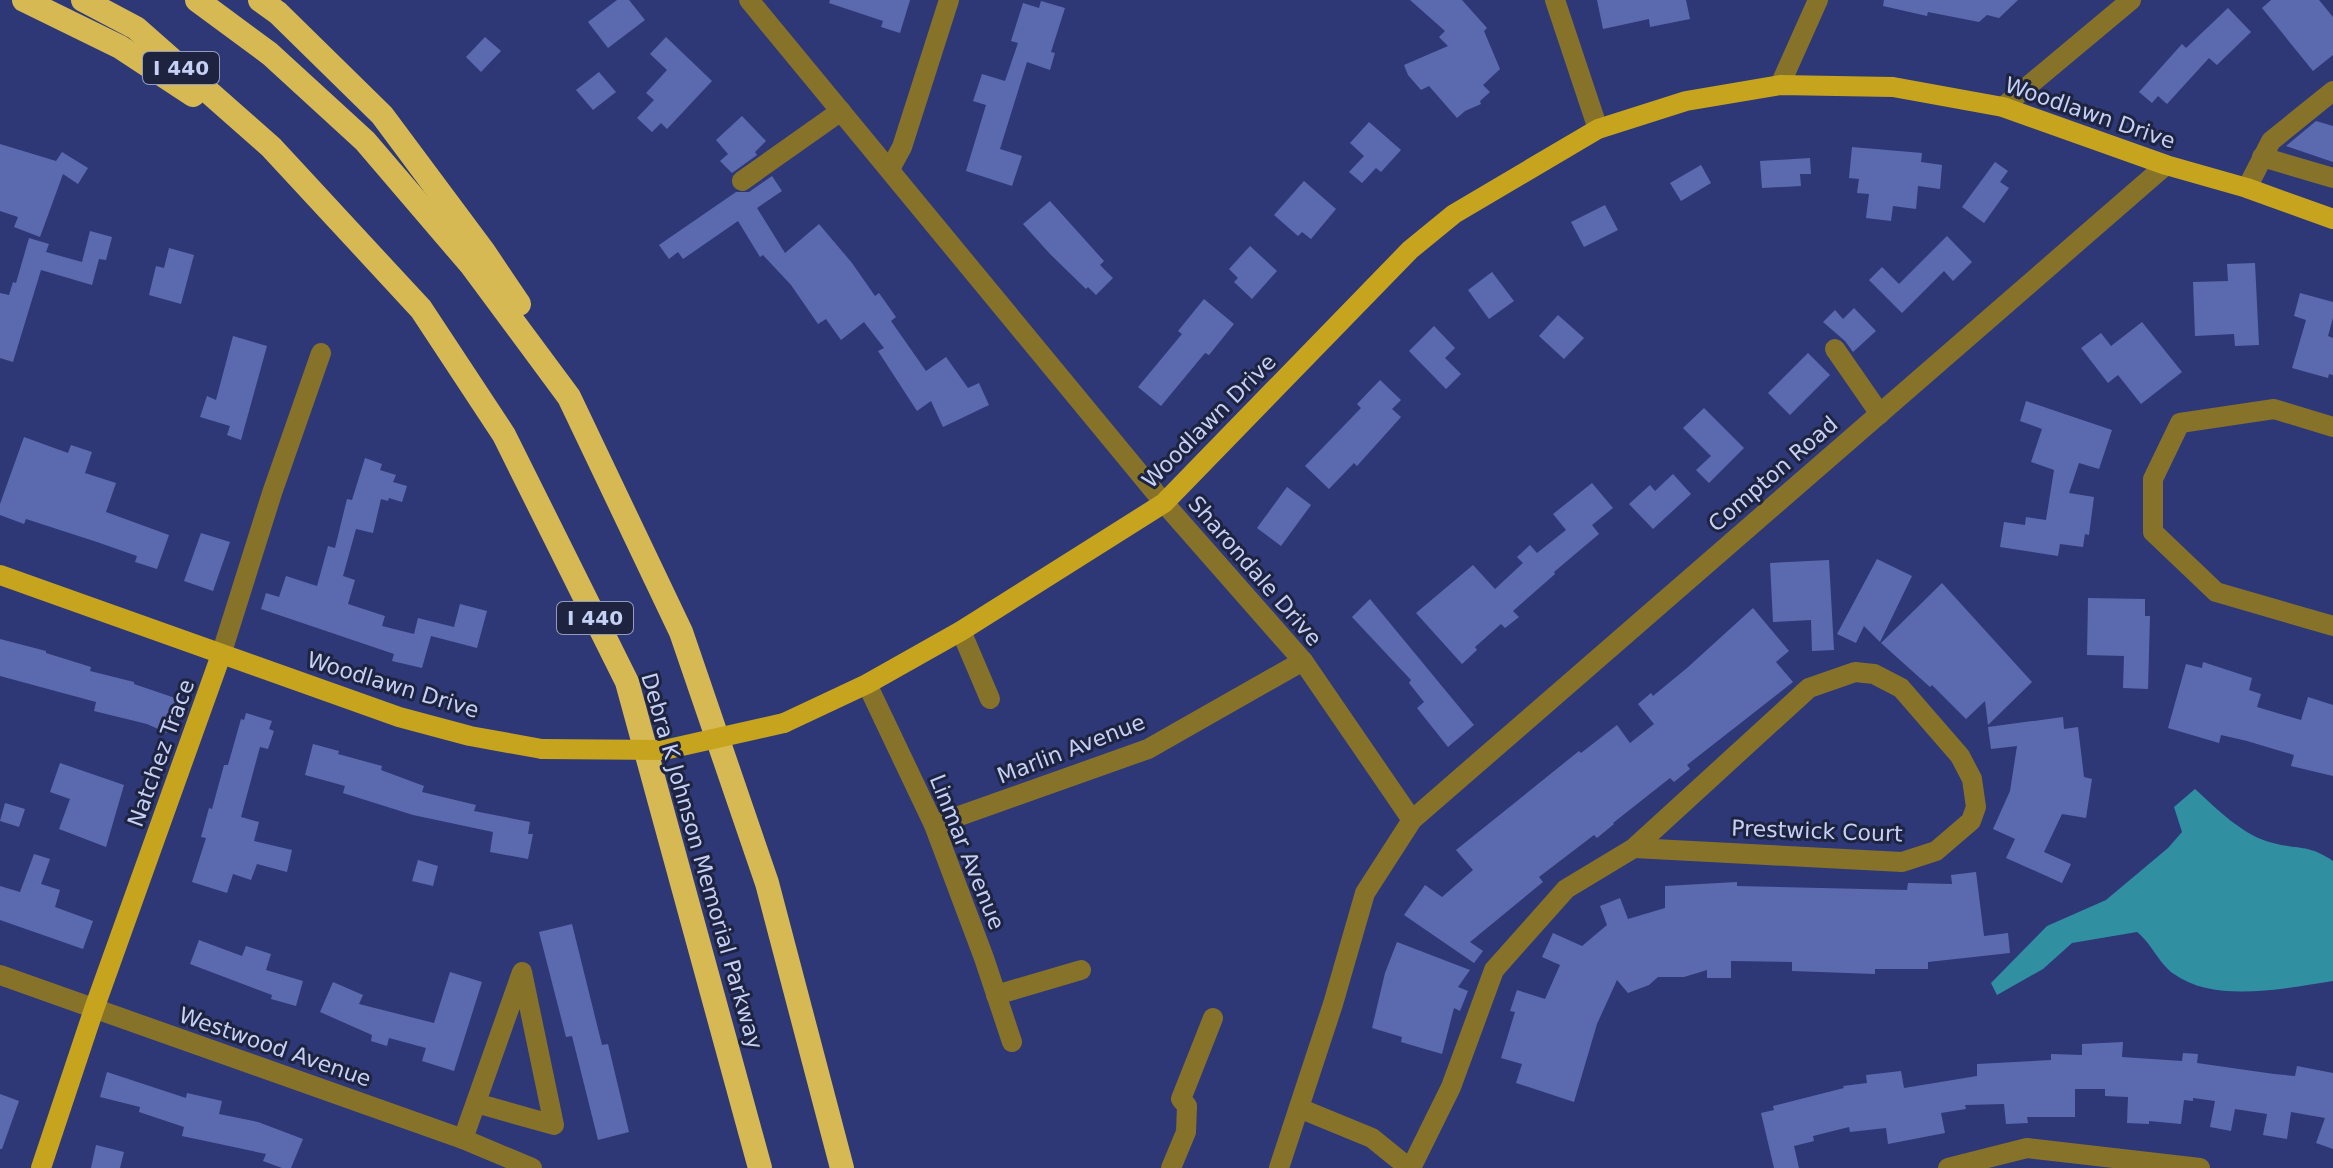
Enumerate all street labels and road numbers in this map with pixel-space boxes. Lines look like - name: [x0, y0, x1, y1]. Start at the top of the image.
- road number: I 440: [143, 52, 219, 84]
- street label: Woodlawn Drive: [2002, 72, 2178, 154]
- street label: Woodlawn Drive: [1137, 349, 1281, 493]
- street label: Compton Road: [1703, 411, 1843, 537]
- street label: Sharondale Drive: [1183, 491, 1327, 651]
- road number: I 440: [557, 602, 633, 634]
- street label: Woodlawn Drive: [304, 647, 482, 723]
- street label: Debra K Johnson Memorial Parkway: [636, 670, 768, 1052]
- street label: Natchez Trace: [123, 676, 199, 830]
- street label: Marlin Avenue: [994, 709, 1148, 789]
- street label: Linmar Avenue: [925, 771, 1009, 933]
- street label: Prestwick Court: [1731, 816, 1903, 846]
- street label: Westwood Avenue: [176, 1002, 374, 1092]

